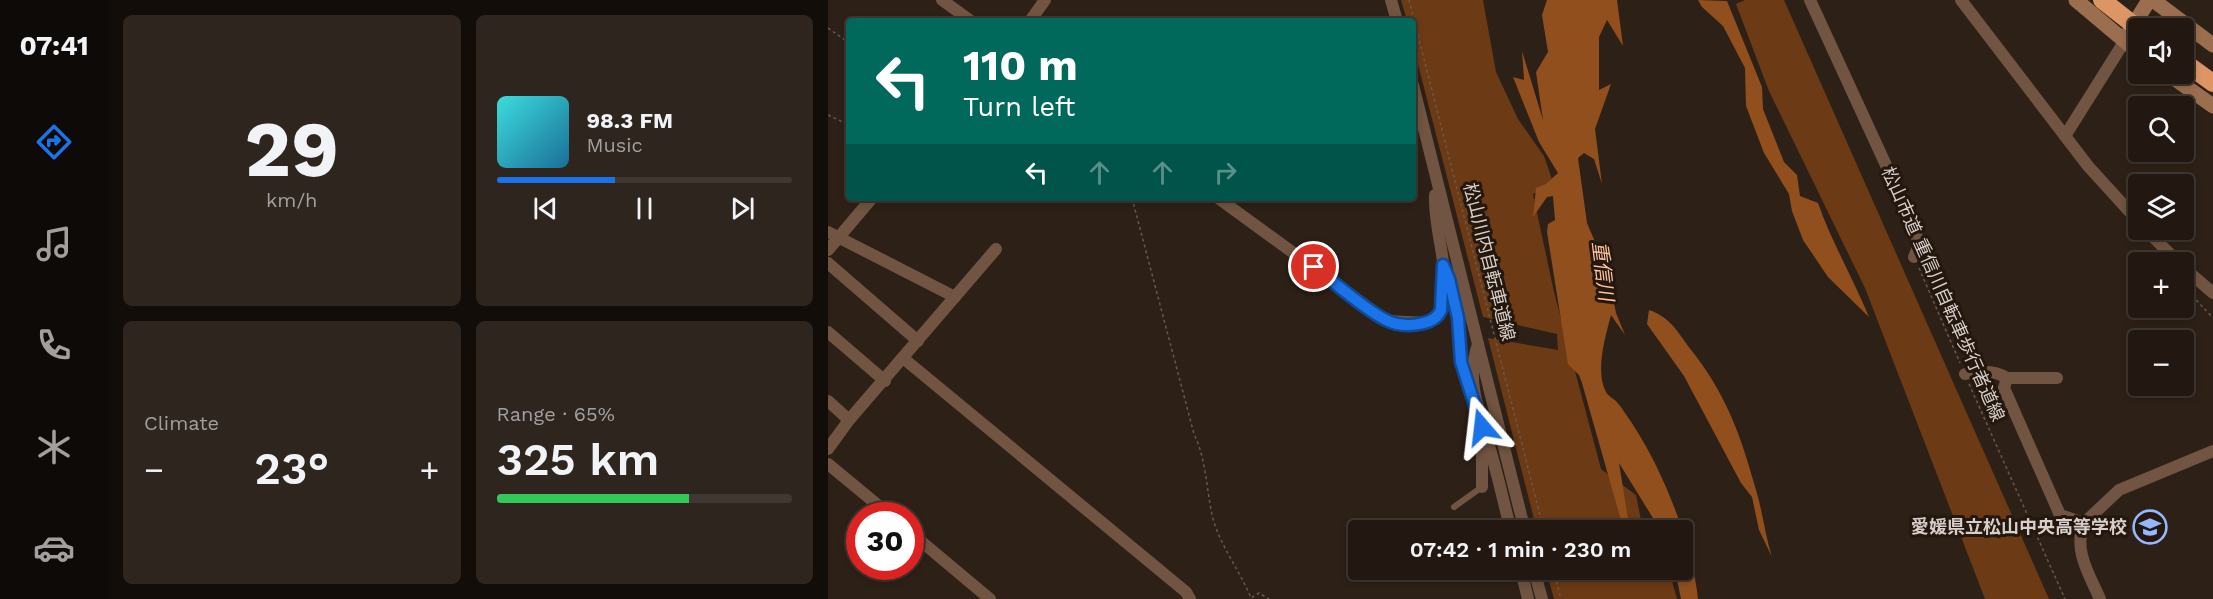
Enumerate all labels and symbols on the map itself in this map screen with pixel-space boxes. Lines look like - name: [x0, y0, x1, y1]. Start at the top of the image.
- street label: 松山市道 重信川自転車歩行者道線: [1878, 163, 2009, 424]
- street label: 松山川内自転車道線: [1460, 181, 1519, 343]
- water label: 重信川: [1587, 240, 1619, 304]
- pin: [1288, 241, 1339, 292]
- position arrow: [1450, 395, 1514, 459]
- speed limit sign: 30: [846, 502, 924, 580]
- school or university icon: 愛媛県立松山中央高等学校: [2132, 509, 2168, 545]
- place label: 愛媛県立松山中央高等学校: [1911, 516, 2127, 537]

